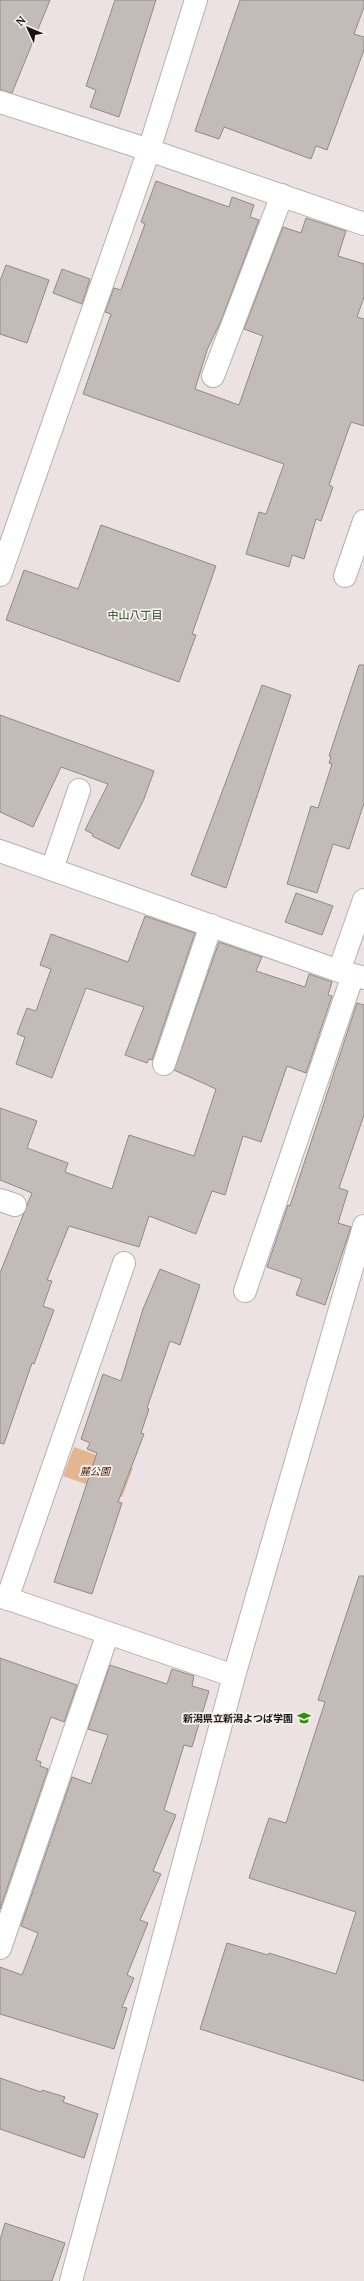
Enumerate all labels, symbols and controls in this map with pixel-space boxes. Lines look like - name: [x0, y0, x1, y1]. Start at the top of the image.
- north arrow: [8, 8, 48, 48]
- text: N: [13, 13, 29, 29]
- district label: 中山八丁目: [108, 608, 163, 622]
- park label: 麓公園: [80, 1465, 112, 1478]
- school or university icon: 新潟県立新潟よつば学園: [296, 1710, 312, 1726]
- place label: 新潟県立新潟よつば学園: [183, 1712, 293, 1725]

